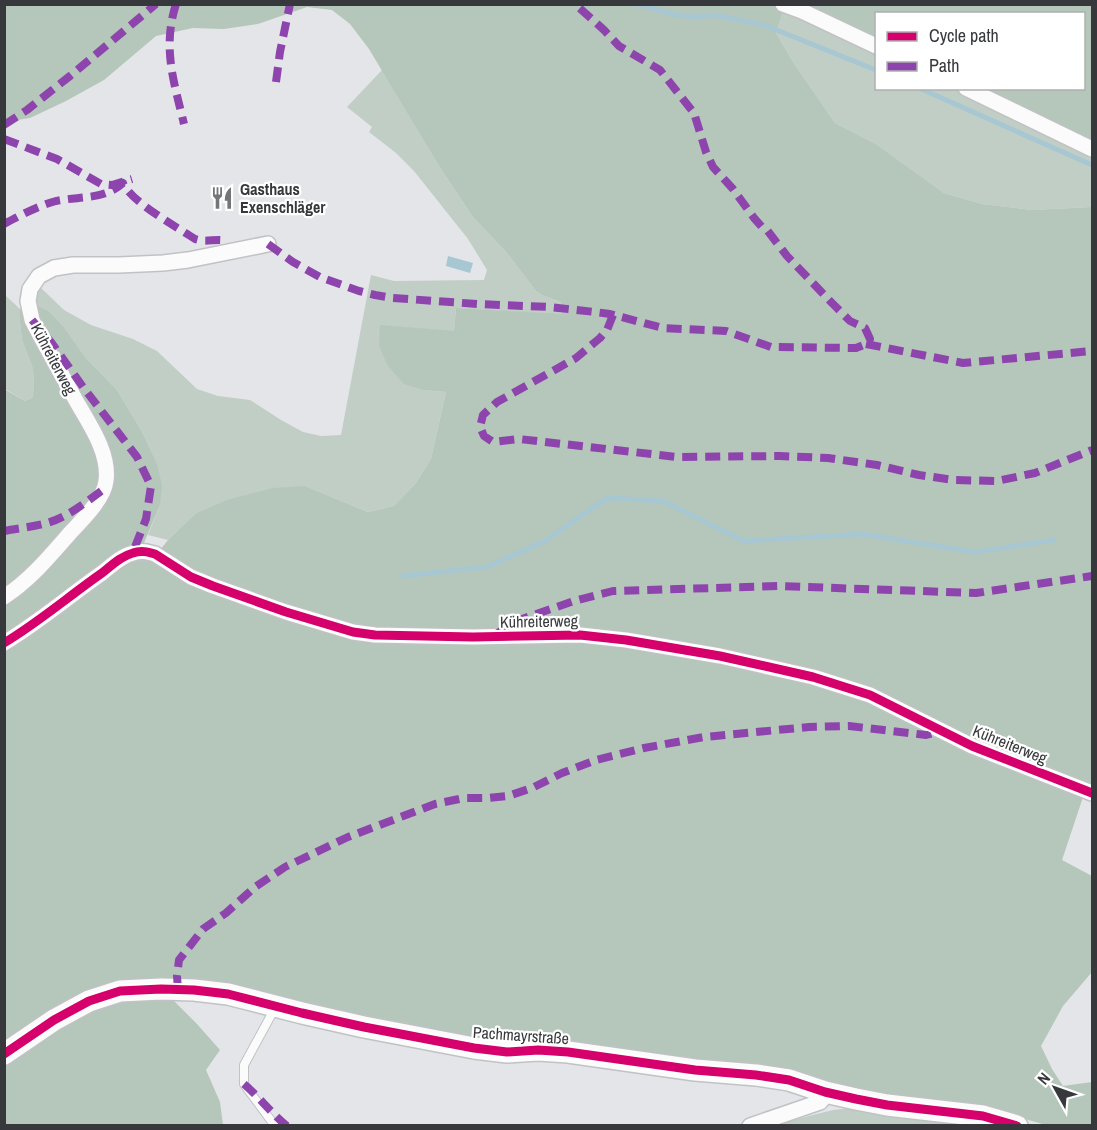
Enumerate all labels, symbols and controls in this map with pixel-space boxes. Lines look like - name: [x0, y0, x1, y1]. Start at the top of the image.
- legend: [875, 12, 1085, 90]
- text: Cycle path: [929, 23, 999, 48]
- text: Path: [929, 53, 959, 78]
- place label: Gasthaus Exenschläger: [240, 178, 326, 218]
- restaurant icon: Gasthaus Exenschläger: [209, 185, 235, 211]
- street label: Kühreiterweg: [26, 319, 82, 399]
- street label: Kühreiterweg: [500, 609, 579, 633]
- street label: Kühreiterweg: [970, 719, 1051, 769]
- street label: Pachmayrstraße: [472, 1021, 570, 1049]
- north arrow: [1025, 1058, 1085, 1118]
- text: N: [1032, 1068, 1055, 1089]

